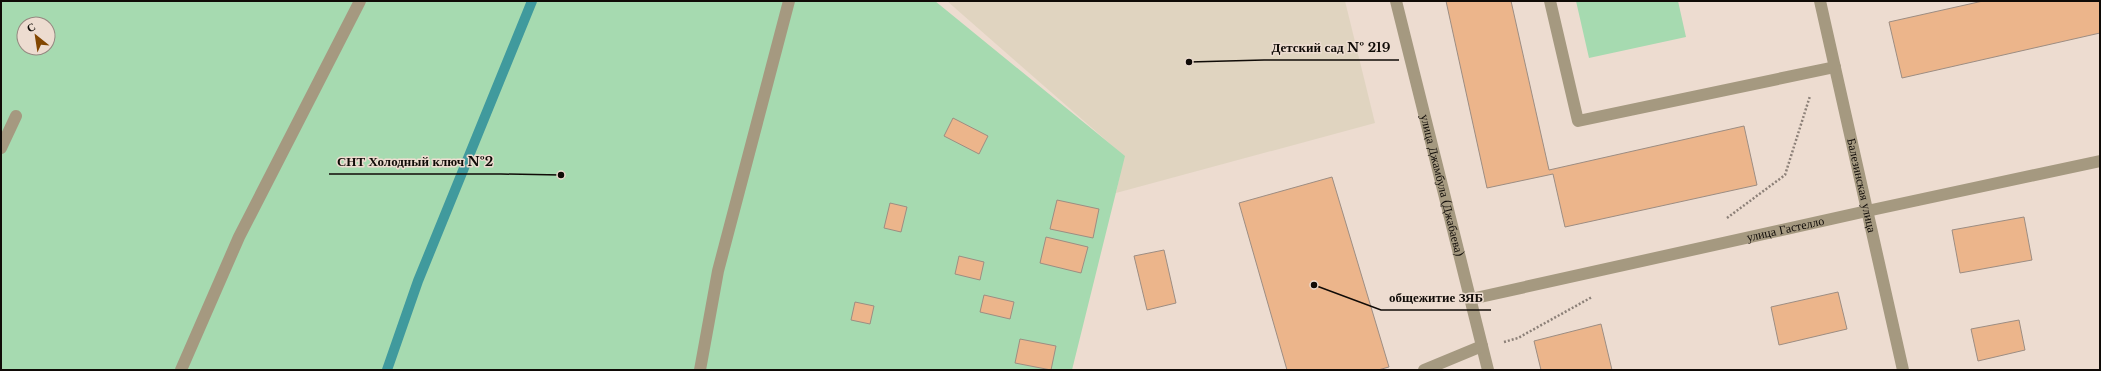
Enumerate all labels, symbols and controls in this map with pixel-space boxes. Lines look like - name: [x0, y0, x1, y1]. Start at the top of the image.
- north arrow: [16, 16, 56, 56]
- text: С: [24, 19, 38, 35]
- callout: Детский сад № 219: [1264, 35, 1399, 60]
- text: Детский сад № 219: [1271, 39, 1391, 56]
- street label: улица Джамбула (Джабаева): [1418, 113, 1467, 258]
- street label: Балезинская улица: [1844, 137, 1880, 235]
- callout: СНТ Холодный ключ №2: [329, 149, 501, 174]
- text: СНТ Холодный ключ №2: [337, 153, 493, 170]
- street label: улица Гастелло: [1745, 213, 1825, 245]
- callout: общежитие ЗЯБ: [1381, 285, 1491, 310]
- text: общежитие ЗЯБ: [1389, 289, 1483, 306]

